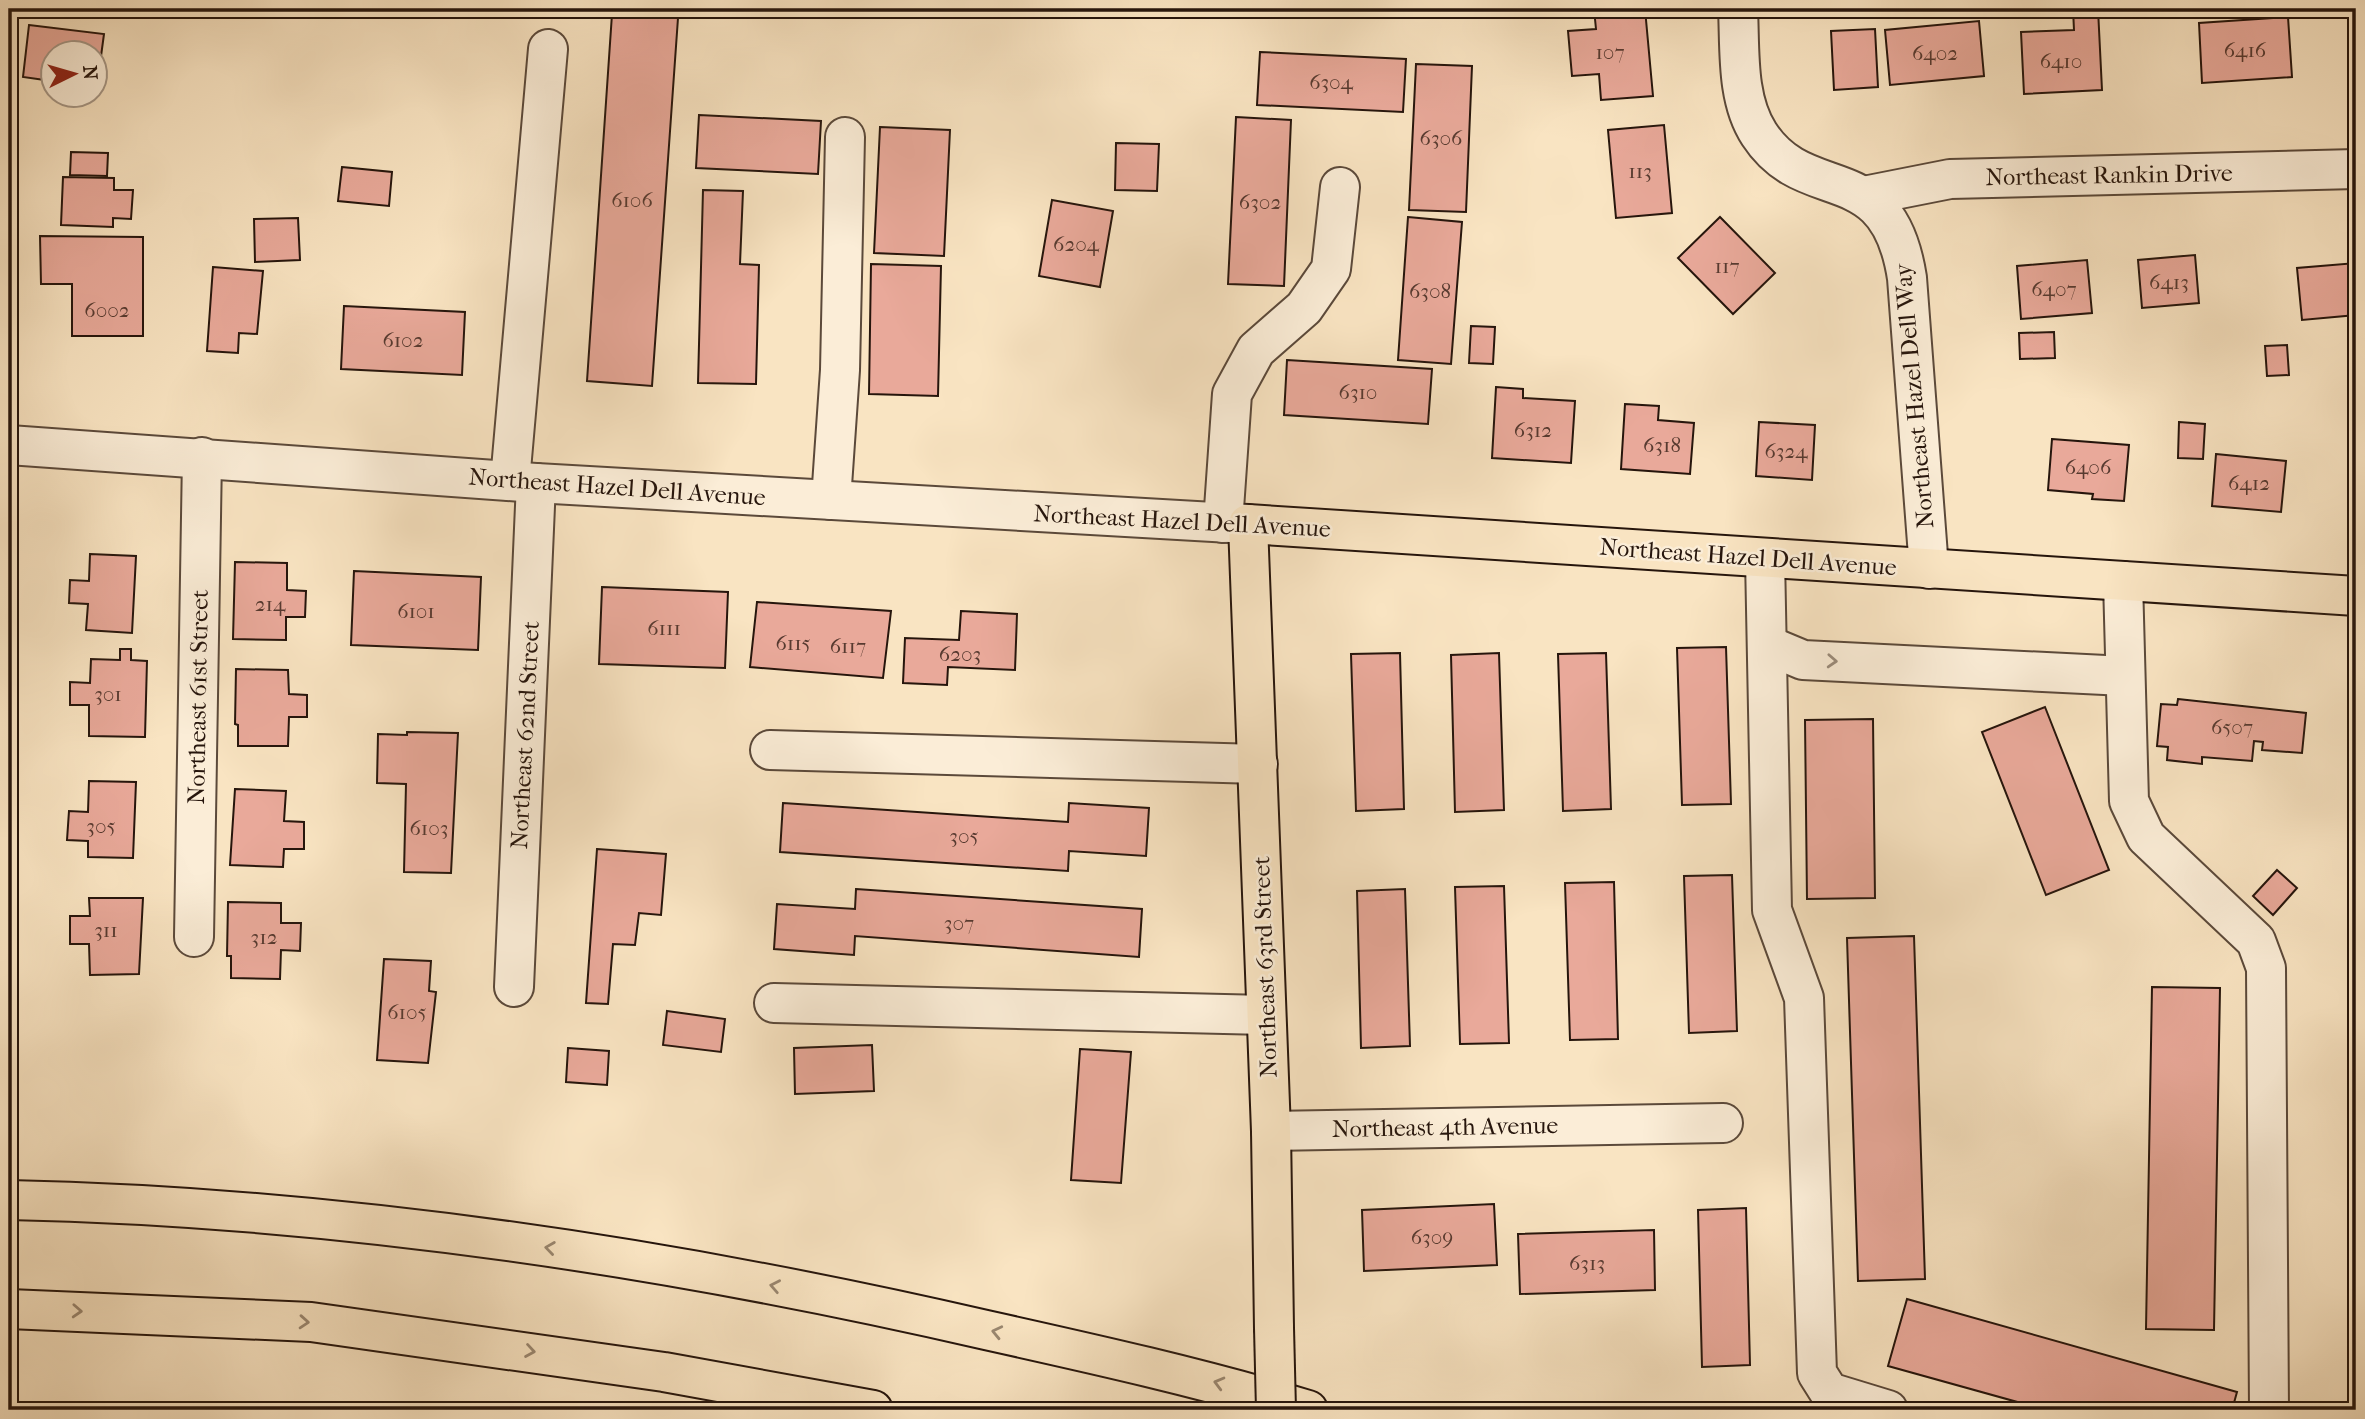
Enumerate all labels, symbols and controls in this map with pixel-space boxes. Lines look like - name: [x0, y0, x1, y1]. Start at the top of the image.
- north arrow: [38, 38, 108, 108]
- house number: 6416: [2224, 38, 2267, 62]
- house number: 107: [1595, 40, 1625, 64]
- house number: 6402: [1912, 41, 1958, 65]
- house number: 6410: [2040, 49, 2082, 73]
- text: N: [78, 64, 102, 81]
- house number: 6304: [1309, 70, 1353, 94]
- house number: 6306: [1420, 126, 1463, 150]
- house number: 113: [1628, 159, 1652, 183]
- street label: Northeast Rankin Drive: [1985, 159, 2233, 191]
- house number: 6106: [611, 188, 653, 212]
- house number: 6302: [1239, 190, 1281, 214]
- house number: 6204: [1053, 232, 1100, 256]
- house number: 117: [1714, 254, 1740, 278]
- street label: Northeast Hazel Dell Way: [1888, 261, 1940, 530]
- house number: 6413: [2149, 270, 2189, 294]
- house number: 6407: [2031, 277, 2077, 301]
- house number: 6308: [1409, 279, 1451, 303]
- house number: 6002: [84, 298, 130, 322]
- house number: 6102: [382, 328, 424, 352]
- house number: 6310: [1339, 380, 1377, 404]
- house number: 6312: [1514, 418, 1552, 442]
- house number: 6318: [1643, 433, 1681, 457]
- house number: 6324: [1764, 439, 1808, 463]
- house number: 6406: [2065, 455, 2112, 479]
- street label: Northeast Hazel Dell Avenue: [467, 463, 767, 511]
- house number: 6412: [2228, 471, 2270, 495]
- street label: Northeast Hazel Dell Avenue: [1033, 499, 1332, 543]
- street label: Northeast Hazel Dell Avenue: [1598, 533, 1898, 581]
- street label: Northeast 61st Street: [182, 589, 214, 805]
- house number: 214: [255, 592, 286, 616]
- house number: 6101: [397, 599, 435, 623]
- house number: 6111: [647, 616, 681, 640]
- street label: Northeast 62nd Street: [505, 620, 545, 850]
- house number: 6115: [775, 631, 811, 655]
- house number: 6117: [830, 634, 866, 658]
- house number: 6203: [939, 642, 981, 666]
- one-way arrow: [1827, 654, 1838, 669]
- house number: 301: [94, 682, 122, 706]
- house number: 6507: [2211, 715, 2253, 739]
- house number: 305: [86, 814, 116, 838]
- house number: 6103: [410, 816, 448, 840]
- house number: 305: [949, 824, 979, 848]
- street label: Northeast 63rd Street: [1247, 855, 1283, 1078]
- house number: 307: [944, 911, 974, 935]
- house number: 311: [94, 918, 118, 942]
- house number: 312: [251, 925, 278, 949]
- house number: 6105: [387, 1000, 427, 1024]
- street label: Northeast 4th Avenue: [1332, 1111, 1559, 1143]
- house number: 6309: [1411, 1225, 1453, 1249]
- one-way arrow: [544, 1240, 556, 1255]
- house number: 6313: [1569, 1251, 1605, 1275]
- one-way arrow: [769, 1279, 781, 1294]
- one-way arrow: [72, 1304, 83, 1319]
- one-way arrow: [299, 1314, 310, 1329]
- one-way arrow: [991, 1326, 1003, 1340]
- one-way arrow: [524, 1343, 536, 1358]
- one-way arrow: [1213, 1377, 1225, 1392]

